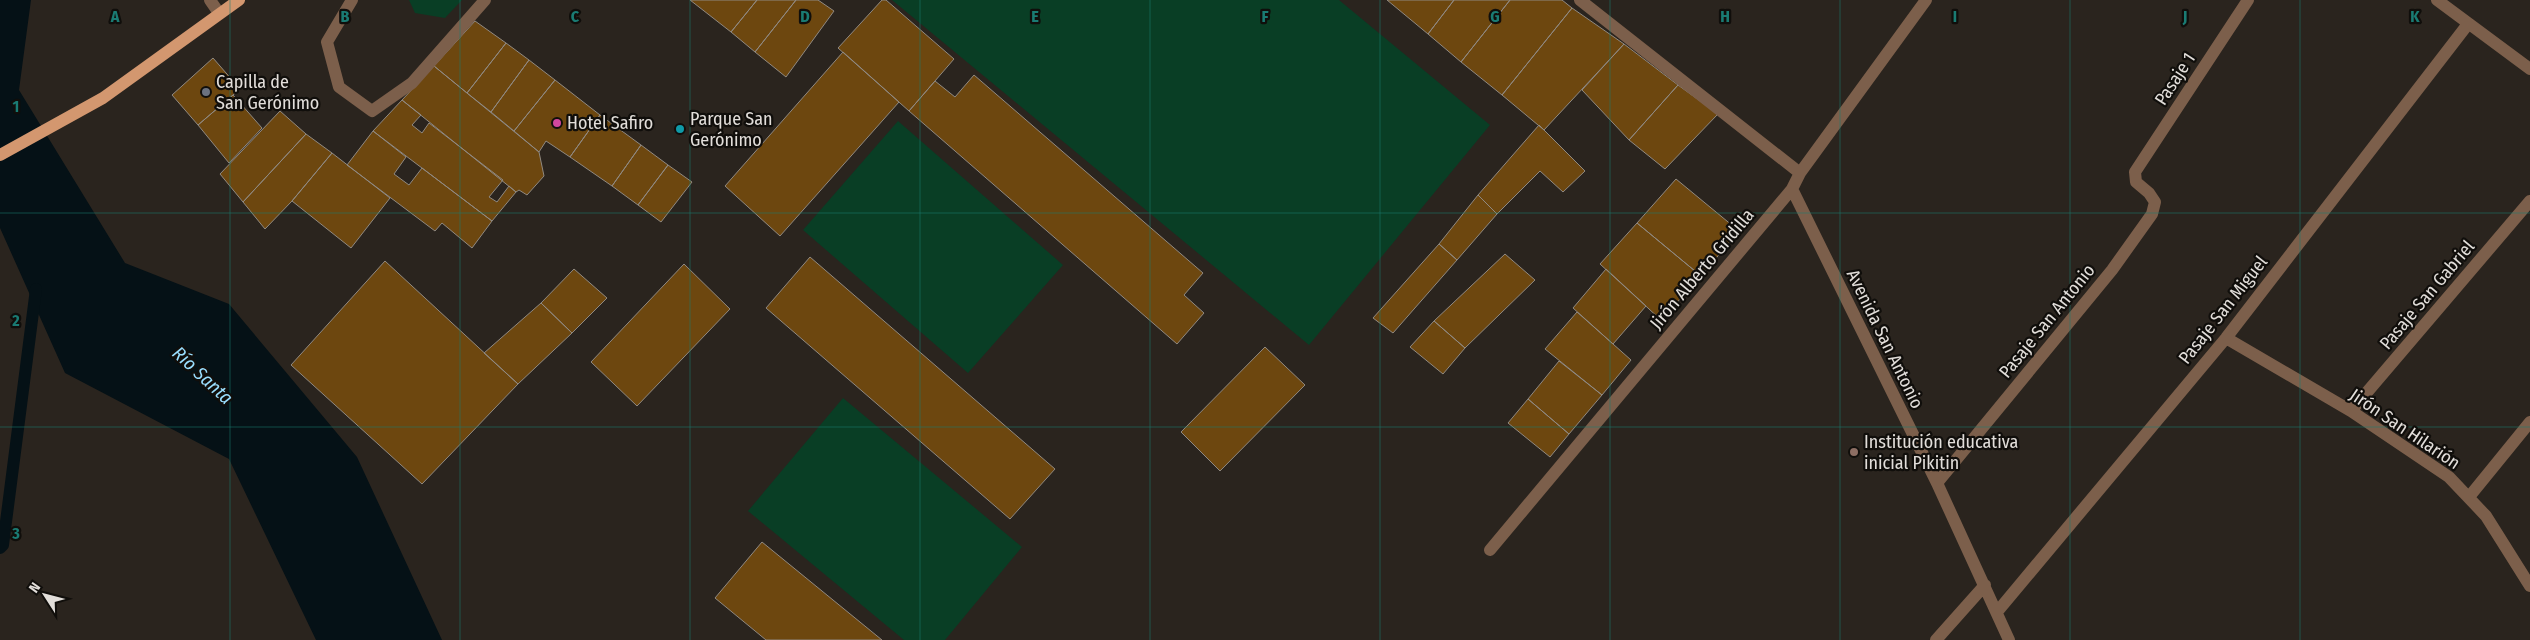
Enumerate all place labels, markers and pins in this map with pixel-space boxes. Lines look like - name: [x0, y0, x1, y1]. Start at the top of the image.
- place label: Capilla de San Gerónimo: [216, 71, 319, 114]
- marker: Capilla de San Gerónimo: [200, 86, 212, 98]
- place label: Parque San Gerónimo: [690, 108, 773, 151]
- place label: Hotel Safiro: [567, 112, 653, 134]
- marker: Hotel Safiro: [551, 117, 563, 129]
- marker: Parque San Gerónimo: [674, 123, 686, 135]
- place label: Institución educativa inicial Pikitin: [1864, 431, 2019, 474]
- marker: Institución educativa inicial Pikitin: [1848, 446, 1860, 458]

